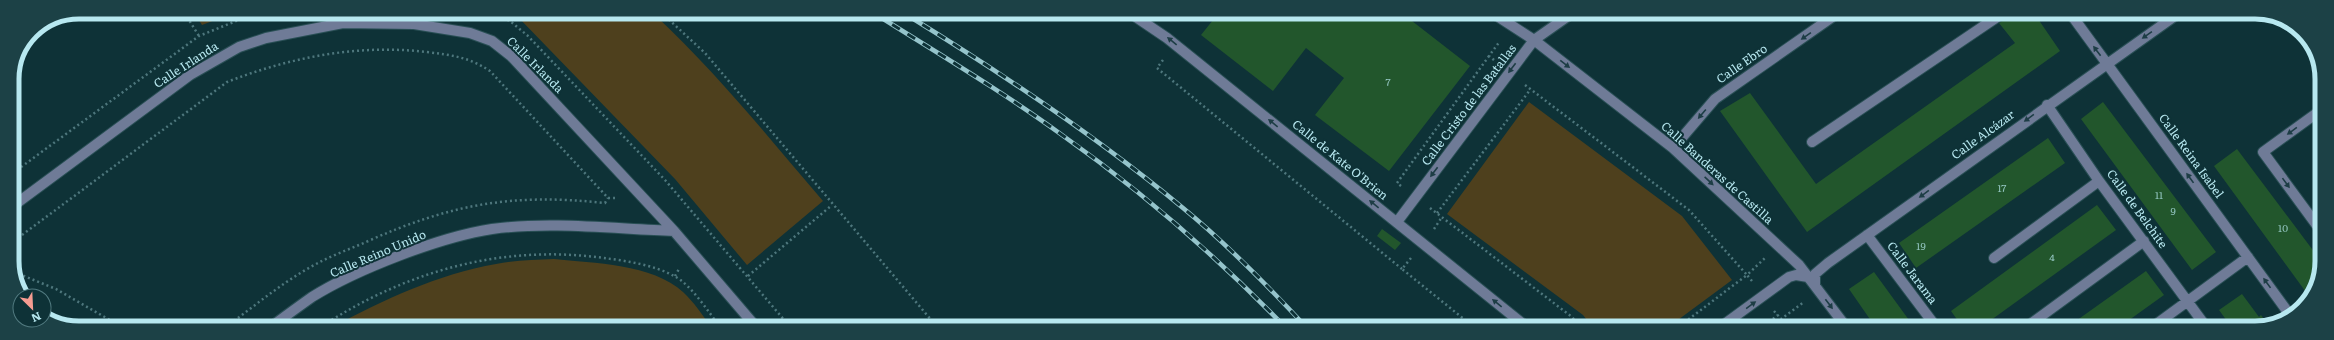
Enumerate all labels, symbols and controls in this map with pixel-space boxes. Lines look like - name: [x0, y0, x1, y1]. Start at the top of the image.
- one-way arrow: [2142, 31, 2152, 39]
- street label: Calle Irlanda: [503, 32, 568, 97]
- one-way arrow: [1800, 32, 1811, 40]
- street label: Calle Irlanda: [150, 36, 222, 92]
- one-way arrow: [1166, 37, 1177, 46]
- street label: Calle Cristo de las Batallas: [1416, 39, 1520, 169]
- street label: Calle Ebro: [1712, 39, 1771, 87]
- one-way arrow: [2093, 45, 2101, 56]
- one-way arrow: [1559, 60, 1570, 68]
- one-way arrow: [1508, 63, 1517, 74]
- house number: 7: [1385, 74, 1391, 89]
- street label: Calle Alcázar: [1947, 105, 2018, 163]
- one-way arrow: [1698, 108, 1707, 119]
- street label: Calle Reina Isabel: [2155, 109, 2229, 201]
- one-way arrow: [2024, 114, 2034, 122]
- street label: Calle de Kate O'Brien: [1289, 115, 1393, 204]
- street label: Calle Banderas de Castilla: [1657, 117, 1778, 228]
- one-way arrow: [1268, 118, 1278, 127]
- one-way arrow: [2287, 127, 2297, 135]
- street label: Calle de Belchite: [2103, 165, 2173, 252]
- one-way arrow: [1430, 167, 1439, 178]
- one-way arrow: [2187, 173, 2195, 183]
- one-way arrow: [1704, 177, 1714, 186]
- one-way arrow: [2282, 178, 2290, 189]
- house number: 17: [1998, 180, 2006, 195]
- house number: 11: [2155, 187, 2163, 202]
- one-way arrow: [1918, 190, 1929, 198]
- one-way arrow: [1369, 200, 1380, 208]
- house number: 9: [2170, 203, 2176, 218]
- house number: 10: [2278, 220, 2288, 235]
- street label: Calle Reino Unido: [327, 225, 428, 281]
- street label: Calle Jarama: [1883, 237, 1943, 308]
- house number: 19: [1916, 238, 1926, 253]
- house number: 4: [2049, 249, 2055, 264]
- one-way arrow: [2263, 278, 2271, 288]
- north arrow: [12, 288, 52, 328]
- one-way arrow: [1492, 299, 1503, 308]
- one-way arrow: [1825, 299, 1833, 309]
- one-way arrow: [1745, 301, 1756, 309]
- text: N: [29, 309, 44, 327]

